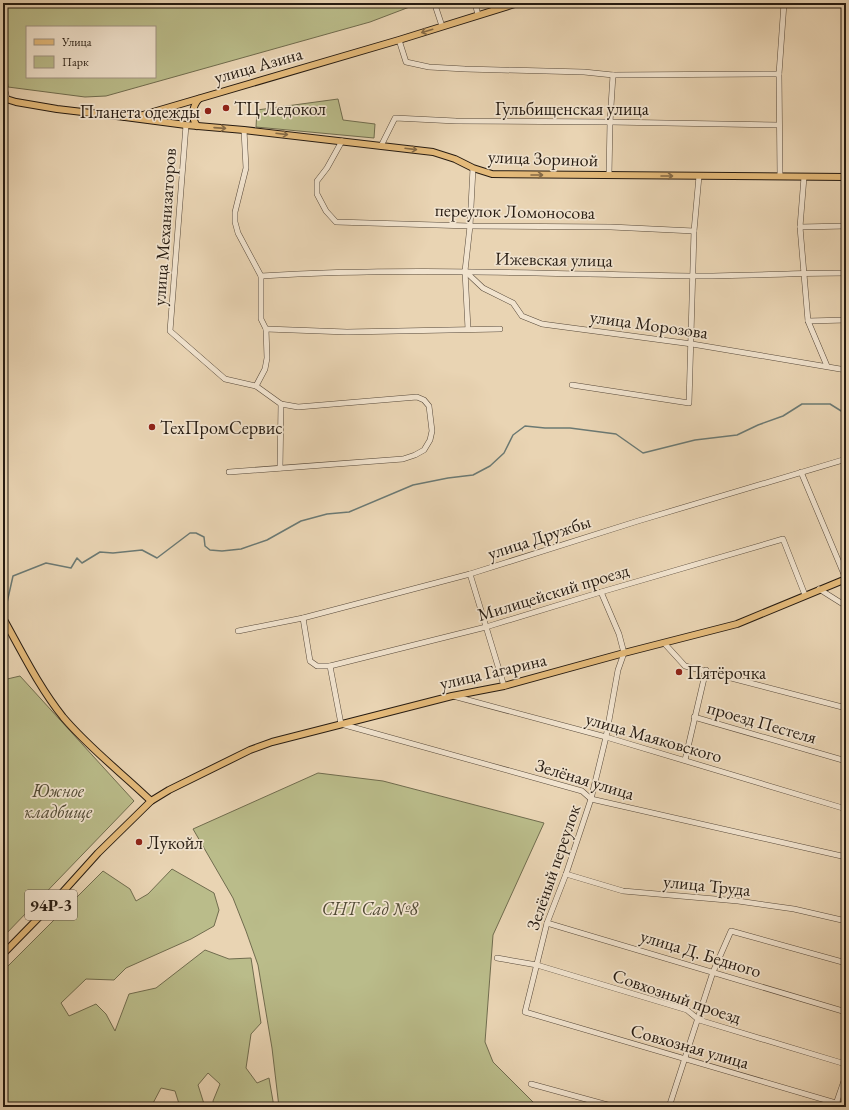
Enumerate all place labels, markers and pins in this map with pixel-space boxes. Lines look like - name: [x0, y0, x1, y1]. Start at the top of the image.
- place label: ТЦ Ледокол: [234, 97, 326, 120]
- place label: Планета одежды: [79, 100, 200, 123]
- marker: ТЦ Ледокол: [221, 103, 231, 113]
- marker: Планета одежды: [203, 106, 213, 116]
- place label: ТехПромСервис: [160, 416, 283, 439]
- marker: ТехПромСервис: [147, 422, 157, 432]
- place label: Пятёрочка: [687, 661, 767, 684]
- marker: Пятёрочка: [674, 667, 684, 677]
- place label: Лукойл: [147, 831, 203, 854]
- marker: Лукойл: [134, 837, 144, 847]

